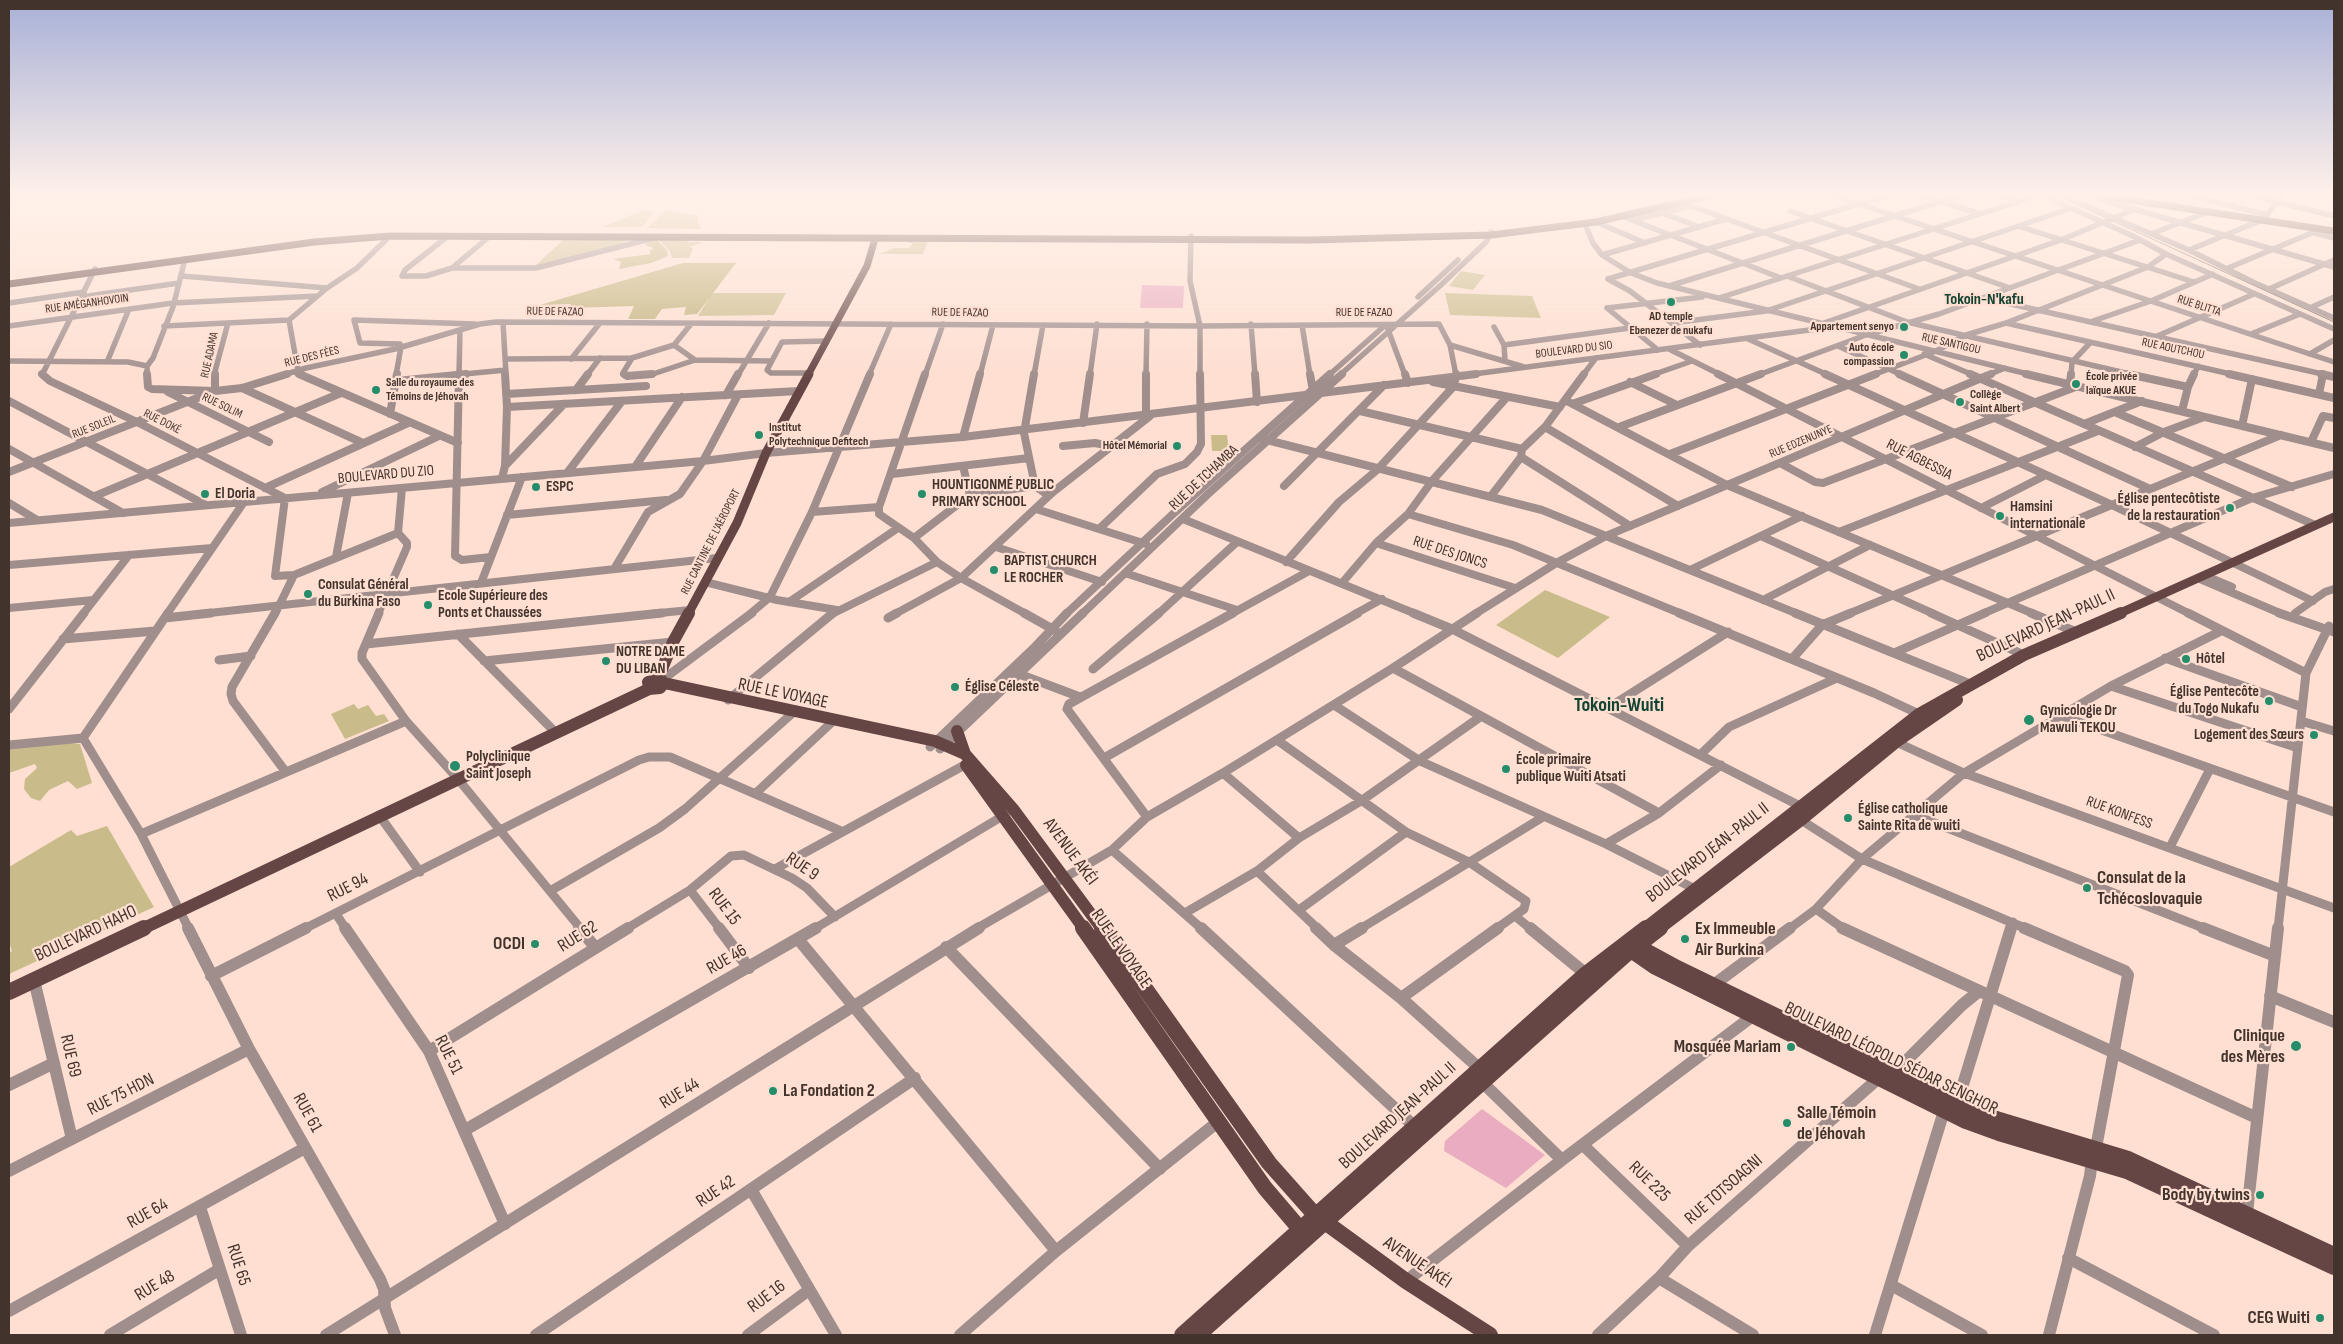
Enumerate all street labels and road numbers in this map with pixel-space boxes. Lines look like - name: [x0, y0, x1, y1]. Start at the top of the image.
- street label: RUE AMÉGANHOVOIN: [44, 291, 130, 317]
- street label: RUE BLITTA: [2175, 292, 2223, 320]
- street label: RUE DE FAZAO: [527, 304, 583, 320]
- street label: RUE DE FAZAO: [932, 305, 988, 321]
- street label: RUE DE FAZAO: [1336, 306, 1392, 320]
- street label: RUE SANTIGOU: [1920, 330, 1982, 358]
- street label: RUE ADAMA: [198, 331, 222, 379]
- street label: RUE AOUTCHOU: [2140, 335, 2206, 363]
- street label: BOULEVARD DU SIO: [1535, 338, 1613, 362]
- street label: RUE DES FÉES: [283, 343, 341, 371]
- street label: RUE SOLIM: [199, 390, 245, 422]
- street label: RUE DOKÉ: [141, 406, 183, 438]
- street label: RUE SOLEIL: [70, 412, 118, 442]
- street label: RUE EDZENUNYE: [1767, 422, 1835, 462]
- street label: RUE AGBESSIA: [1883, 436, 1955, 484]
- street label: RUE DE TCHAMBA: [1166, 441, 1242, 515]
- street label: BOULEVARD DU ZIO: [337, 462, 435, 488]
- street label: RUE CANTINE DE L'AÉROPORT: [678, 487, 744, 597]
- street label: RUE DES JONCS: [1411, 533, 1489, 573]
- street label: BOULEVARD JEAN-PAUL II: [1973, 584, 2119, 668]
- street label: RUE LE VOYAGE: [736, 674, 830, 714]
- street label: RUE KONFESS: [2083, 793, 2155, 833]
- street label: BOULEVARD JEAN-PAUL II: [1642, 798, 1774, 908]
- street label: AVENUE AKÉI: [1038, 814, 1102, 890]
- street label: RUE 9: [781, 848, 823, 886]
- street label: RUE 94: [324, 869, 372, 907]
- street label: RUE 15: [703, 884, 745, 930]
- street label: BOULEVARD HAHO: [32, 901, 140, 967]
- street label: RUE LE VOYAGE: [1086, 905, 1156, 993]
- street label: RUE 62: [554, 916, 602, 958]
- street label: RUE 46: [703, 940, 751, 980]
- street label: BOULEVARD LÉOPOLD SÉDAR SENGHOR: [1781, 998, 2001, 1120]
- street label: RUE 51: [429, 1032, 467, 1078]
- street label: RUE 69: [55, 1033, 85, 1079]
- street label: BOULEVARD JEAN-PAUL II: [1335, 1058, 1461, 1174]
- street label: RUE 75 HDN: [84, 1069, 158, 1121]
- street label: RUE 44: [656, 1074, 704, 1114]
- street label: RUE 61: [287, 1090, 327, 1136]
- street label: RUE TOTSOAGNI: [1681, 1150, 1767, 1230]
- street label: RUE 225: [1624, 1157, 1674, 1207]
- street label: RUE 42: [692, 1171, 740, 1213]
- street label: RUE 64: [124, 1194, 172, 1234]
- street label: AVENUE AKÉI: [1379, 1232, 1455, 1294]
- street label: RUE 65: [221, 1241, 255, 1289]
- street label: RUE 48: [131, 1266, 179, 1306]
- street label: RUE 16: [744, 1276, 790, 1318]

